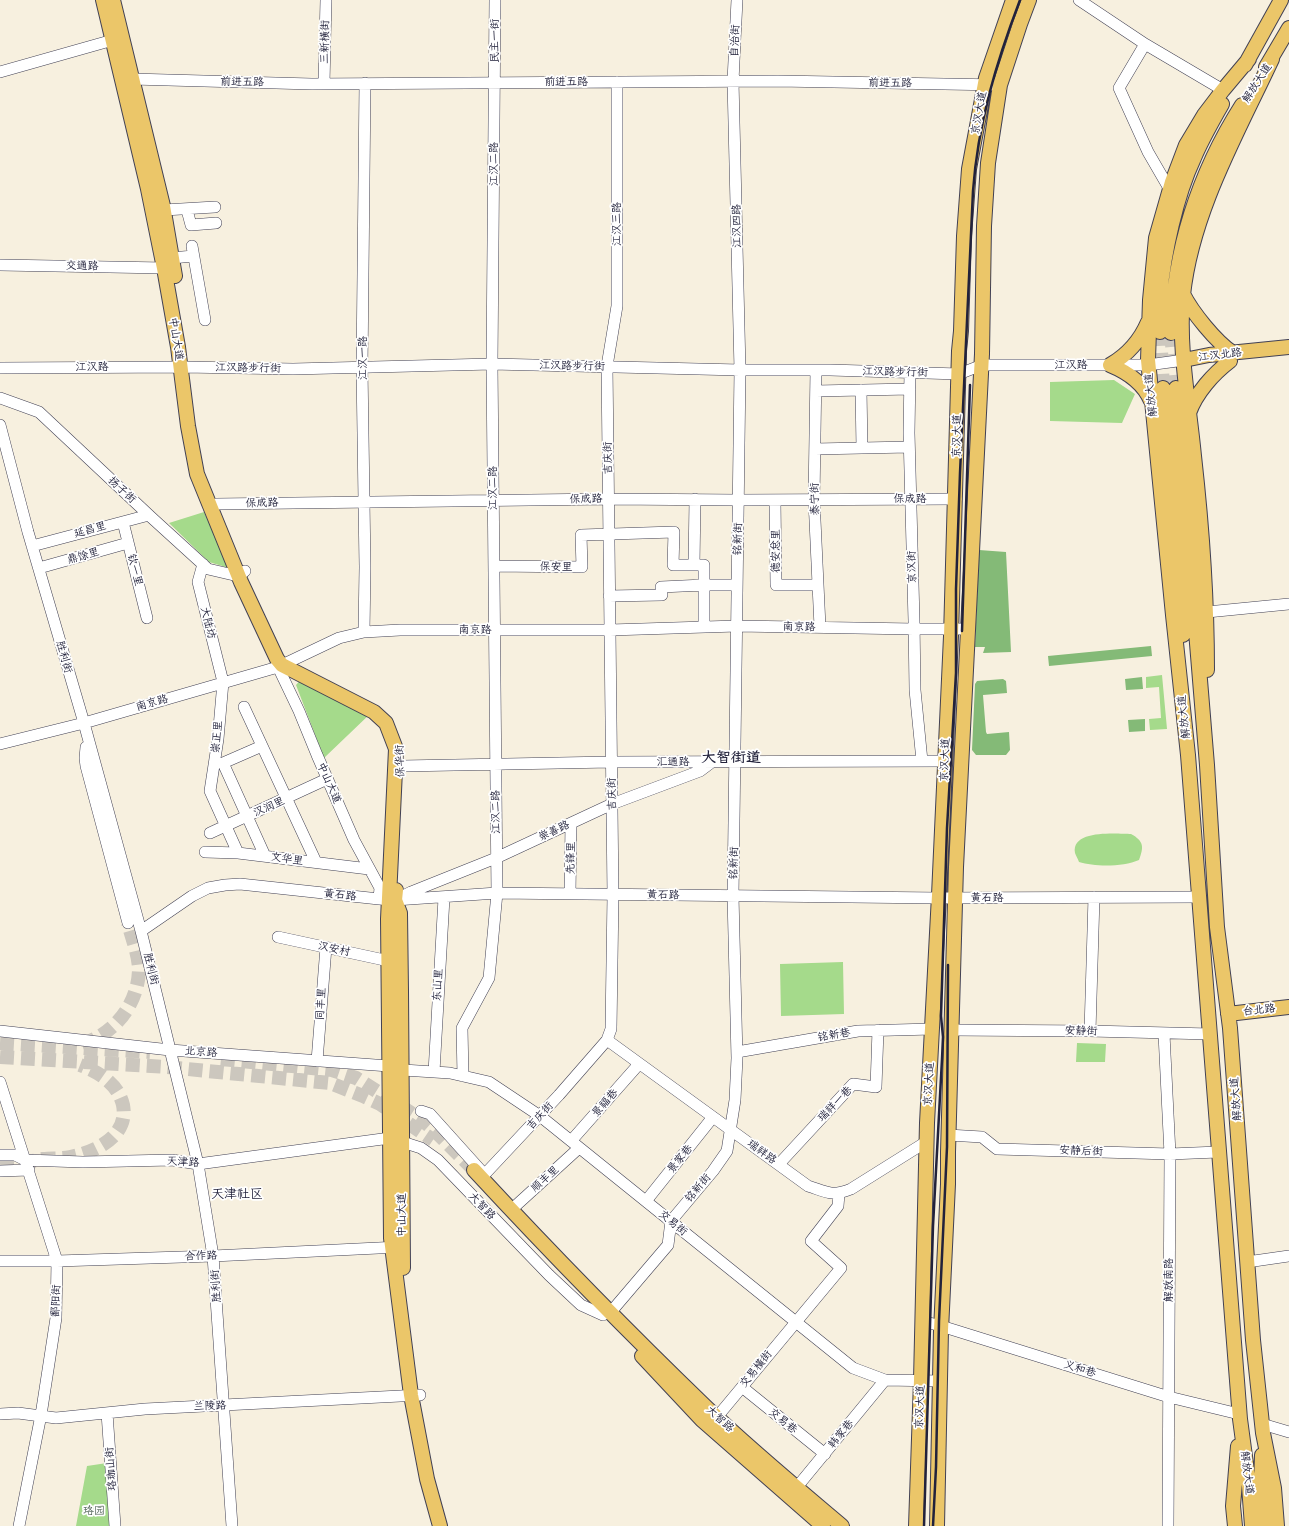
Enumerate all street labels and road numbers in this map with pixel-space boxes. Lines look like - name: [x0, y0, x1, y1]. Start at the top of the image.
- street label: 民主一街: [488, 19, 502, 63]
- street label: 三新横街: [318, 20, 332, 64]
- street label: 自治街: [728, 24, 742, 58]
- street label: 解放大道: [1239, 61, 1275, 105]
- street label: 前进五路: [220, 75, 264, 89]
- street label: 前进五路: [544, 75, 588, 89]
- street label: 前进五路: [868, 76, 912, 90]
- street label: 京汉大道: [969, 90, 989, 136]
- street label: 江汉二路: [487, 142, 501, 186]
- street label: 江汉三路: [610, 202, 624, 246]
- street label: 江汉四路: [730, 204, 744, 248]
- street label: 交通路: [65, 259, 99, 273]
- street label: 中山大道: [166, 316, 186, 362]
- street label: 江汉一路: [356, 336, 370, 380]
- street label: 江汉北路: [1197, 346, 1243, 364]
- street label: 江汉路: [1055, 358, 1087, 372]
- street label: 江汉路步行街: [539, 359, 605, 373]
- street label: 江汉路: [76, 360, 108, 374]
- street label: 江汉路步行街: [215, 361, 281, 375]
- street label: 江汉路步行街: [862, 365, 928, 379]
- street label: 解放大道: [1142, 372, 1160, 418]
- street label: 京汉大道: [950, 414, 964, 458]
- street label: 吉庆街: [601, 441, 615, 475]
- street label: 江汉二路: [486, 466, 500, 510]
- street label: 扬子街: [105, 474, 139, 506]
- street label: 泰宁街: [808, 482, 822, 516]
- street label: 保成路: [569, 492, 603, 506]
- street label: 保成路: [894, 492, 926, 506]
- street label: 保成路: [245, 496, 279, 510]
- street label: 延昌里: [72, 519, 108, 541]
- street label: 铭新街: [731, 522, 745, 556]
- street label: 德安总里: [769, 529, 783, 573]
- street label: 鼎馀里: [65, 545, 101, 567]
- street label: 京汉街: [905, 550, 919, 584]
- street label: 钦一里: [125, 552, 145, 588]
- street label: 保安里: [539, 560, 573, 574]
- street label: 大陆坊: [198, 605, 218, 641]
- street label: 南京路: [782, 620, 816, 634]
- street label: 南京路: [459, 623, 491, 637]
- street label: 胜利街: [53, 639, 75, 675]
- street label: 南京路: [134, 692, 170, 714]
- street label: 解放大道: [1175, 694, 1193, 740]
- street label: 崇正里: [209, 720, 225, 754]
- street label: 京汉大道: [938, 738, 952, 782]
- street label: 保华街: [393, 744, 407, 778]
- street label: 汇通路: [657, 755, 689, 769]
- street label: 中山大道: [314, 760, 344, 806]
- street label: 吉庆街: [605, 777, 619, 811]
- street label: 江汉二路: [489, 790, 503, 834]
- street label: 汉润里: [251, 794, 287, 820]
- street label: 崇善路: [536, 818, 572, 844]
- street label: 先锋里: [564, 841, 578, 875]
- street label: 铭新街: [727, 846, 741, 880]
- street label: 文华里: [270, 850, 304, 868]
- street label: 黄石路: [323, 887, 357, 903]
- street label: 黄石路: [646, 888, 680, 902]
- street label: 黄石路: [971, 891, 1003, 905]
- street label: 汉安村: [316, 939, 352, 959]
- street label: 胜利街: [141, 951, 161, 987]
- street label: 东山里: [430, 968, 446, 1002]
- street label: 同丰里: [313, 987, 329, 1021]
- street label: 台北路: [1242, 1002, 1276, 1018]
- street label: 安静街: [1064, 1024, 1098, 1038]
- street label: 铭新巷: [817, 1026, 851, 1044]
- street label: 北京路: [184, 1044, 218, 1060]
- street label: 京汉大道: [921, 1062, 937, 1106]
- street label: 解放大道: [1228, 1077, 1244, 1121]
- street label: 瑞祥一巷: [815, 1084, 855, 1124]
- street label: 景福巷: [589, 1086, 621, 1120]
- street label: 吉庆街: [524, 1099, 556, 1133]
- street label: 瑞祥路: [745, 1137, 779, 1167]
- street label: 景家巷: [664, 1142, 696, 1176]
- street label: 安静后街: [1059, 1144, 1103, 1158]
- street label: 天津路: [166, 1155, 200, 1169]
- street label: 顺丰里: [528, 1163, 562, 1195]
- street label: 铭新街: [682, 1171, 714, 1205]
- street label: 大智路: [466, 1190, 498, 1222]
- street label: 中山大道: [395, 1193, 409, 1237]
- street label: 交易街: [656, 1207, 690, 1239]
- street label: 合作路: [184, 1249, 218, 1263]
- street label: 解放南路: [1162, 1258, 1176, 1302]
- street label: 胜利街: [208, 1269, 224, 1303]
- street label: 鄱阳街: [49, 1284, 63, 1318]
- street label: 交易横街: [737, 1348, 775, 1390]
- street label: 义和巷: [1062, 1358, 1098, 1380]
- street label: 京汉大道: [913, 1385, 927, 1429]
- street label: 兰陵路: [193, 1399, 227, 1413]
- street label: 大智路: [703, 1403, 737, 1435]
- street label: 交易巷: [766, 1405, 800, 1437]
- street label: 韩家巷: [825, 1417, 857, 1451]
- street label: 珞珈山街: [103, 1447, 119, 1491]
- street label: 解放大道: [1238, 1450, 1256, 1496]

